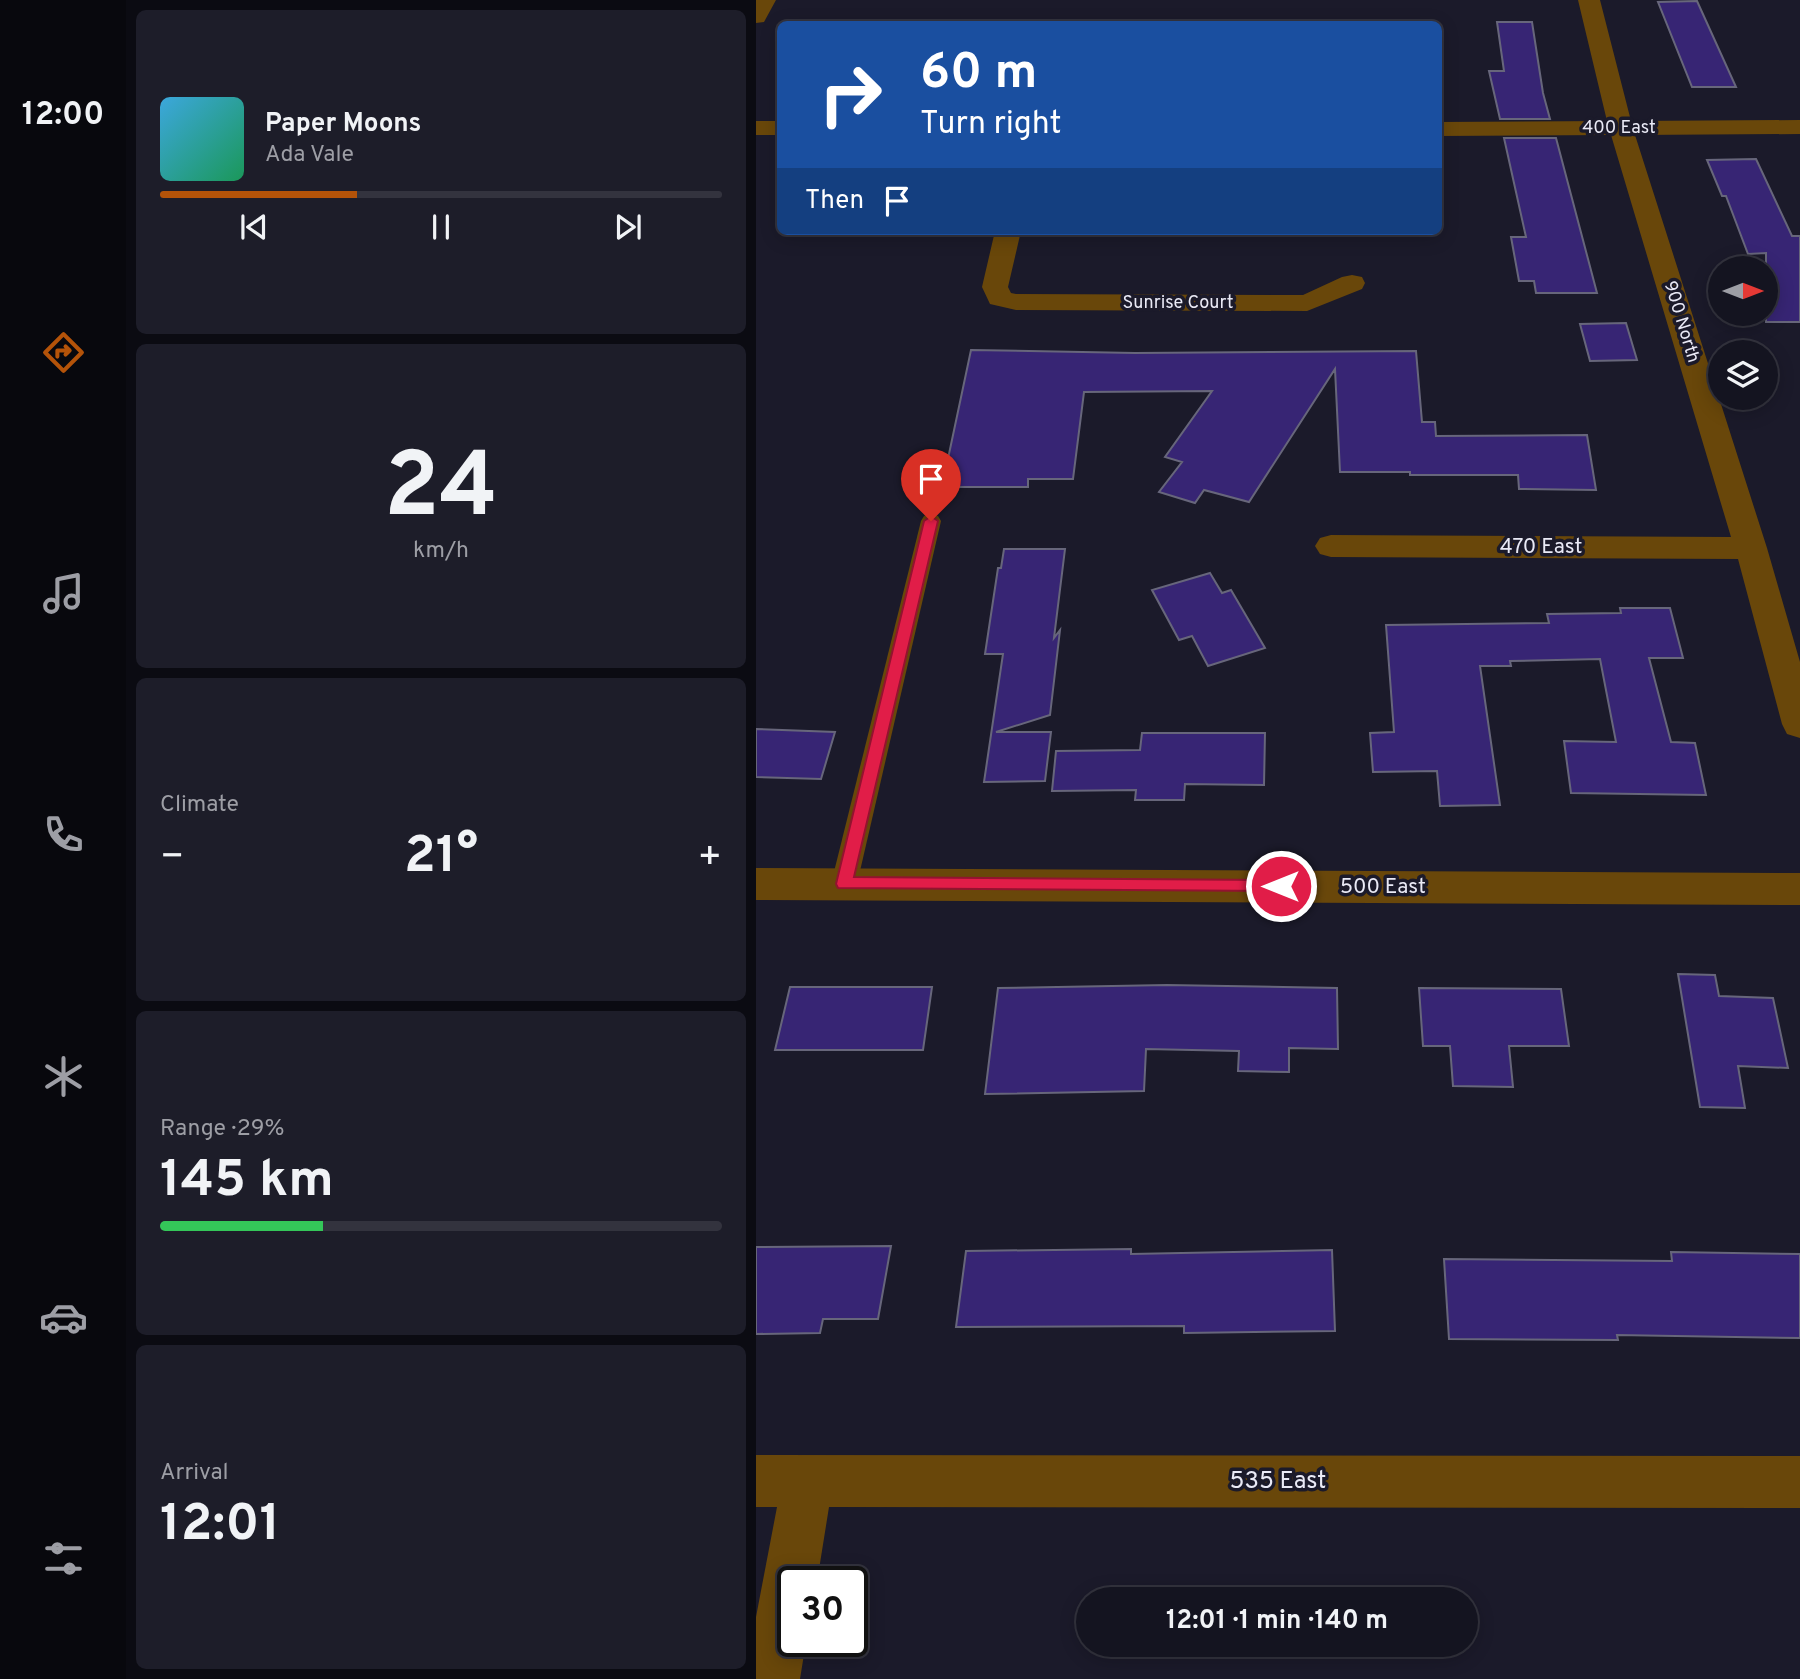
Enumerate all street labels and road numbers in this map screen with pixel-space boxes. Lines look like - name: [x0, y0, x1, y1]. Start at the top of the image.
- street label: 400 East: [1582, 117, 1656, 140]
- street label: 900 North: [1658, 278, 1704, 366]
- street label: Sunrise Court: [1122, 292, 1234, 315]
- street label: 470 East: [1500, 534, 1582, 561]
- street label: 500 East: [1340, 874, 1426, 901]
- street label: 535 East: [1230, 1467, 1326, 1497]

